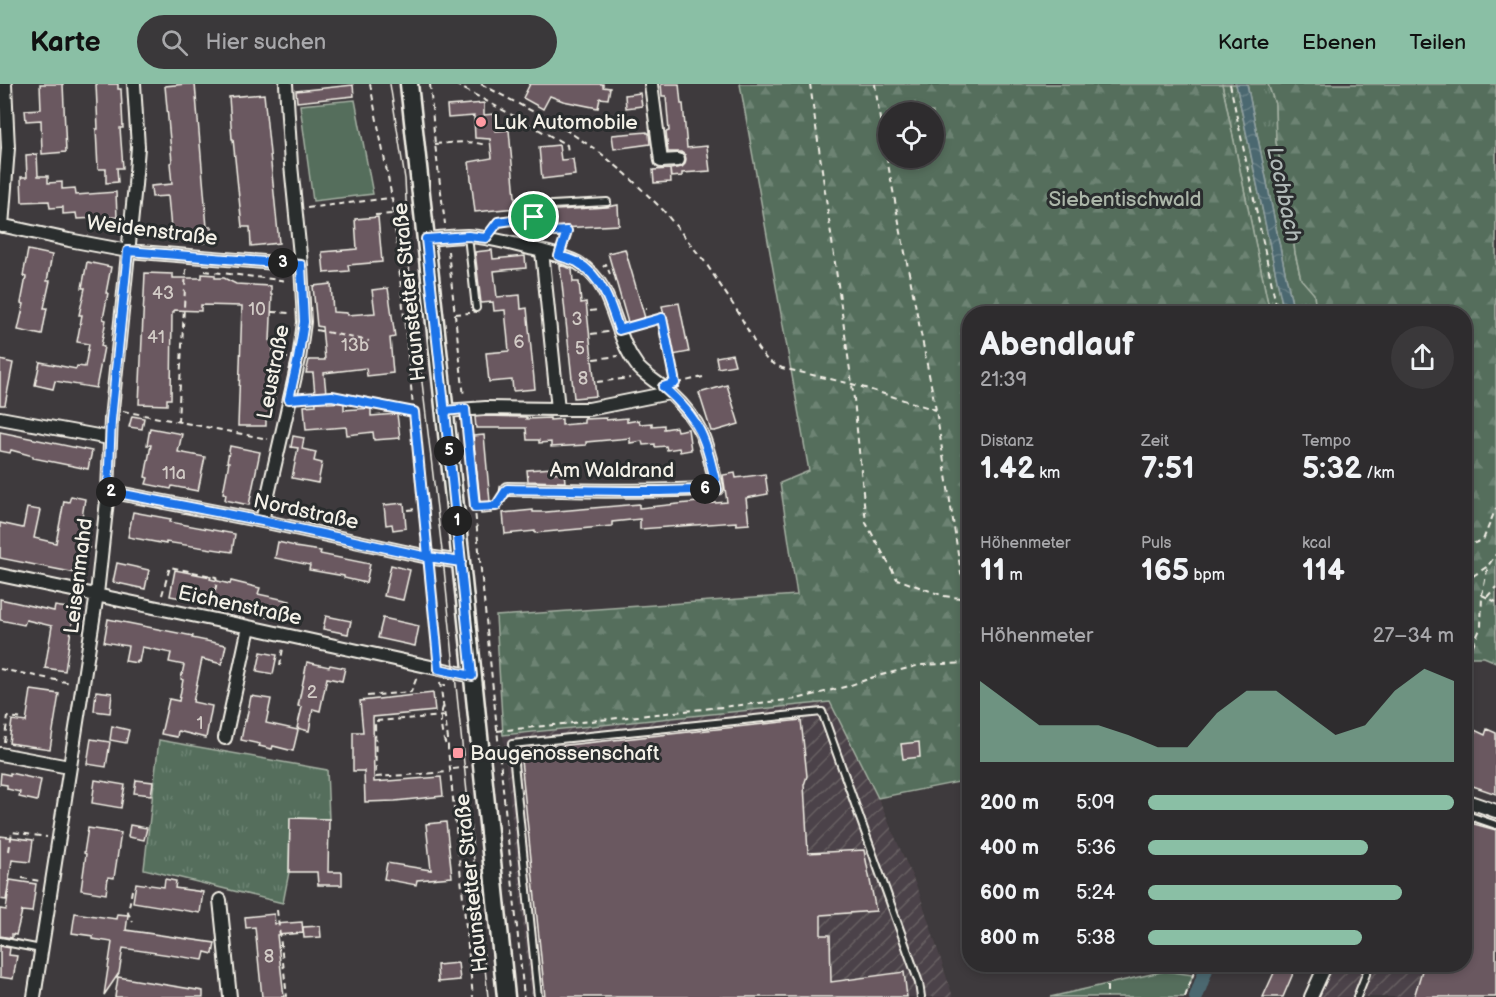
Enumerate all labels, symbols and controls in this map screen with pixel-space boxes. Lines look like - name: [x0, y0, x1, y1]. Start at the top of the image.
- search box: [137, 15, 557, 69]
- text: Karte: [30, 26, 101, 59]
- icon: search: [158, 26, 191, 59]
- text: Hier suchen: [206, 29, 326, 56]
- text: Karte: [1218, 30, 1269, 55]
- text: Ebenen: [1302, 30, 1376, 55]
- text: Teilen: [1409, 30, 1466, 55]
- map controls: [878, 102, 944, 168]
- button: locate: [878, 102, 944, 168]
- place label: Luk Automobile: [493, 110, 638, 135]
- marker: Luk Automobile: [474, 115, 488, 129]
- water label: Lochbach: [1260, 144, 1307, 244]
- park label: Siebentischwald: [1049, 187, 1201, 212]
- pin: [508, 191, 559, 242]
- icon: arrive: [517, 200, 550, 233]
- street label: Haunstetter Straße: [388, 201, 431, 382]
- street label: Weidenstraße: [85, 210, 219, 251]
- pin: 3: [268, 248, 298, 278]
- text: 3: [278, 253, 288, 272]
- house number: 43: [152, 283, 174, 304]
- house number: 10: [248, 299, 266, 320]
- house number: 3: [571, 309, 583, 330]
- street label: Leustraße: [252, 323, 295, 421]
- text: Abendlauf: [980, 325, 1134, 365]
- button: share: [1391, 326, 1454, 389]
- house number: 41: [147, 327, 165, 348]
- house number: 6: [514, 332, 525, 353]
- house number: 13b: [341, 335, 369, 356]
- house number: 5: [575, 338, 585, 359]
- house number: 8: [578, 368, 588, 389]
- text: 21:39: [980, 368, 1027, 392]
- text: Distanz: [980, 432, 1034, 451]
- text: Zeit: [1141, 432, 1169, 451]
- text: Tempo: [1302, 432, 1351, 451]
- pin: 5: [434, 436, 464, 466]
- text: 5: [444, 441, 454, 460]
- text: 1.42: [980, 451, 1035, 487]
- text: 7:51: [1141, 451, 1195, 487]
- text: 5:32: [1302, 451, 1362, 487]
- street label: Am Waldrand: [550, 458, 674, 483]
- house number: 11a: [162, 463, 186, 484]
- text: km: [1035, 464, 1060, 483]
- text: /km: [1362, 464, 1395, 483]
- pin: 6: [690, 474, 720, 504]
- pin: 2: [96, 477, 126, 507]
- text: 6: [700, 479, 710, 498]
- text: 2: [106, 482, 116, 501]
- street label: Nordstraße: [251, 488, 361, 535]
- pin: 1: [442, 506, 472, 536]
- text: 1: [454, 511, 460, 530]
- street label: Leisenmahd: [59, 517, 98, 635]
- text: Höhenmeter: [980, 534, 1070, 553]
- text: Puls: [1141, 534, 1171, 553]
- text: kcal: [1302, 534, 1331, 553]
- text: 11: [980, 553, 1005, 589]
- text: 165: [1141, 553, 1189, 589]
- text: 114: [1302, 553, 1345, 589]
- text: m: [1005, 566, 1023, 585]
- text: bpm: [1189, 566, 1225, 585]
- street label: Eichenstraße: [176, 580, 304, 631]
- text: Höhenmeter: [980, 624, 1093, 648]
- text: 27–34 m: [1373, 624, 1454, 648]
- house number: 2: [307, 682, 318, 703]
- house number: 1: [197, 713, 203, 734]
- place label: Baugenossenschaft: [470, 741, 660, 766]
- marker: Baugenossenschaft: [451, 746, 465, 760]
- text: 200 m: [980, 791, 1039, 815]
- text: 5:09: [1076, 791, 1115, 815]
- street label: Haunstetter Straße: [450, 792, 493, 973]
- text: 400 m: [980, 836, 1039, 860]
- text: 5:36: [1076, 836, 1116, 860]
- text: 600 m: [980, 881, 1040, 905]
- text: 5:24: [1076, 881, 1115, 905]
- text: 800 m: [980, 926, 1039, 950]
- text: 5:38: [1076, 926, 1115, 950]
- house number: 8: [264, 946, 274, 967]

